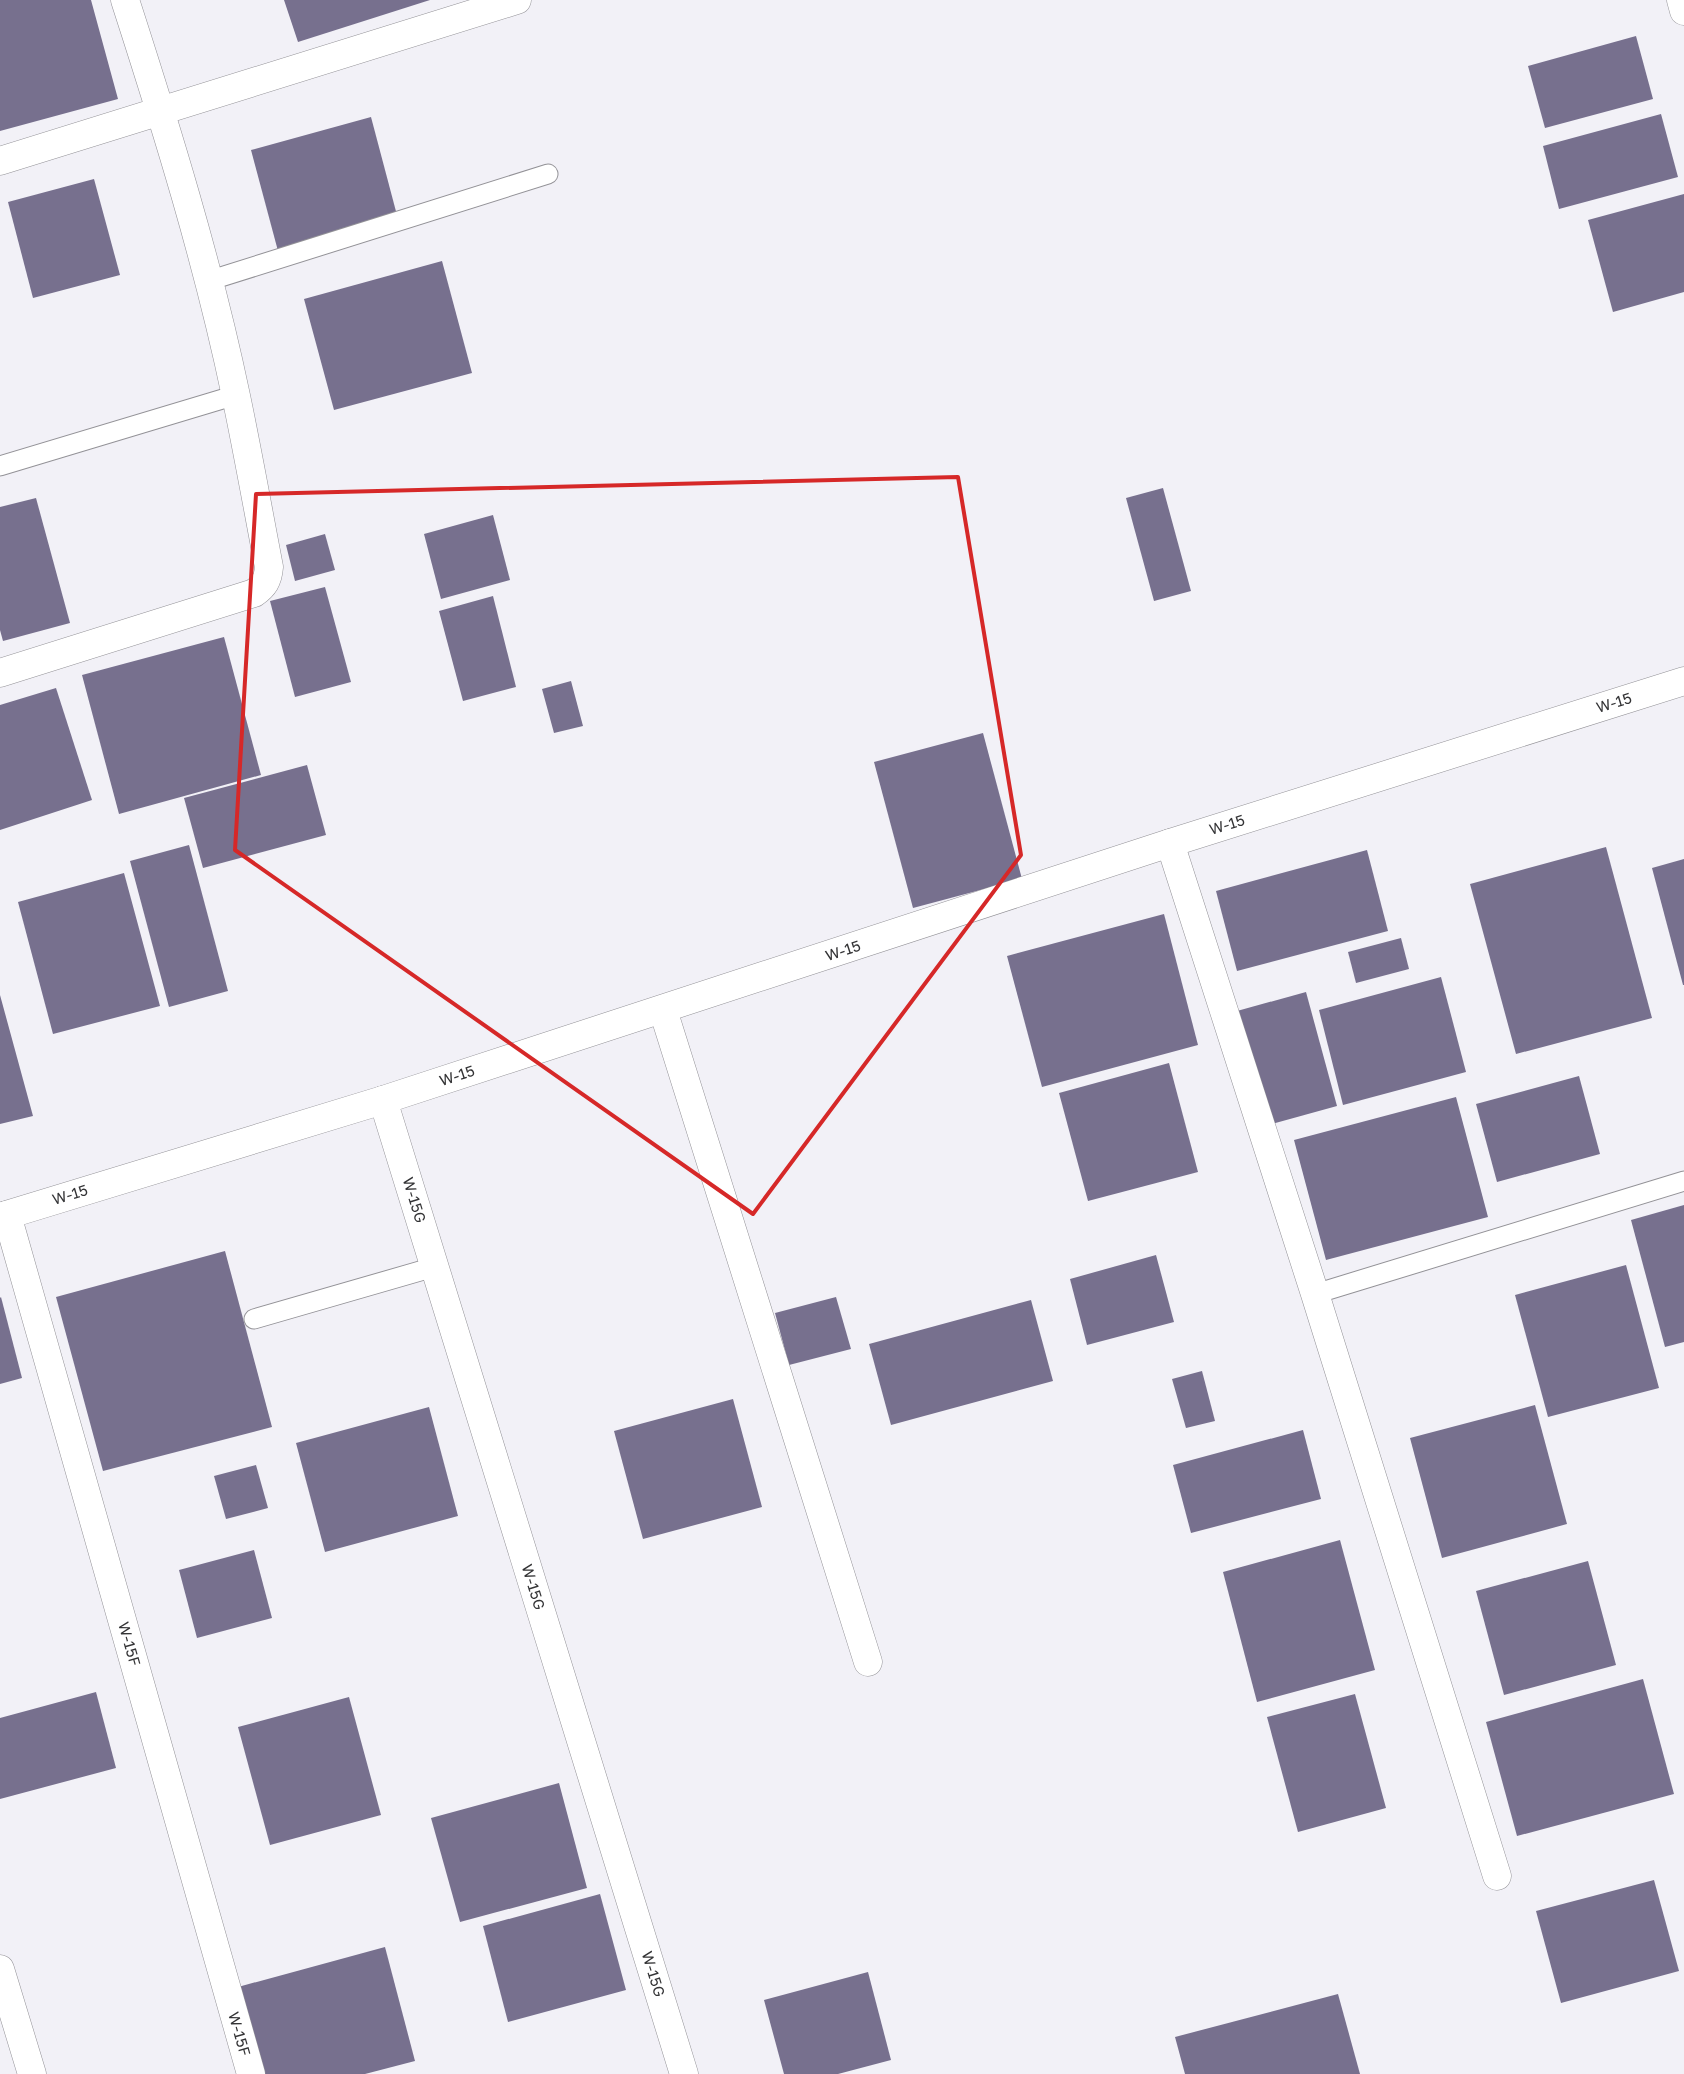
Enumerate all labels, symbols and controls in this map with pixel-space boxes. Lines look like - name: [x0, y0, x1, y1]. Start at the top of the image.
- street label: W-15: [1594, 688, 1634, 716]
- street label: W-15: [1207, 810, 1247, 838]
- street label: W-15: [823, 936, 863, 964]
- street label: W-15: [437, 1061, 477, 1089]
- street label: W-15G: [400, 1175, 430, 1225]
- street label: W-15: [50, 1180, 90, 1208]
- street label: W-15G: [519, 1562, 549, 1612]
- street label: W-15F: [115, 1620, 145, 1668]
- street label: W-15G: [639, 1949, 669, 1999]
- street label: W-15F: [225, 2010, 255, 2058]

